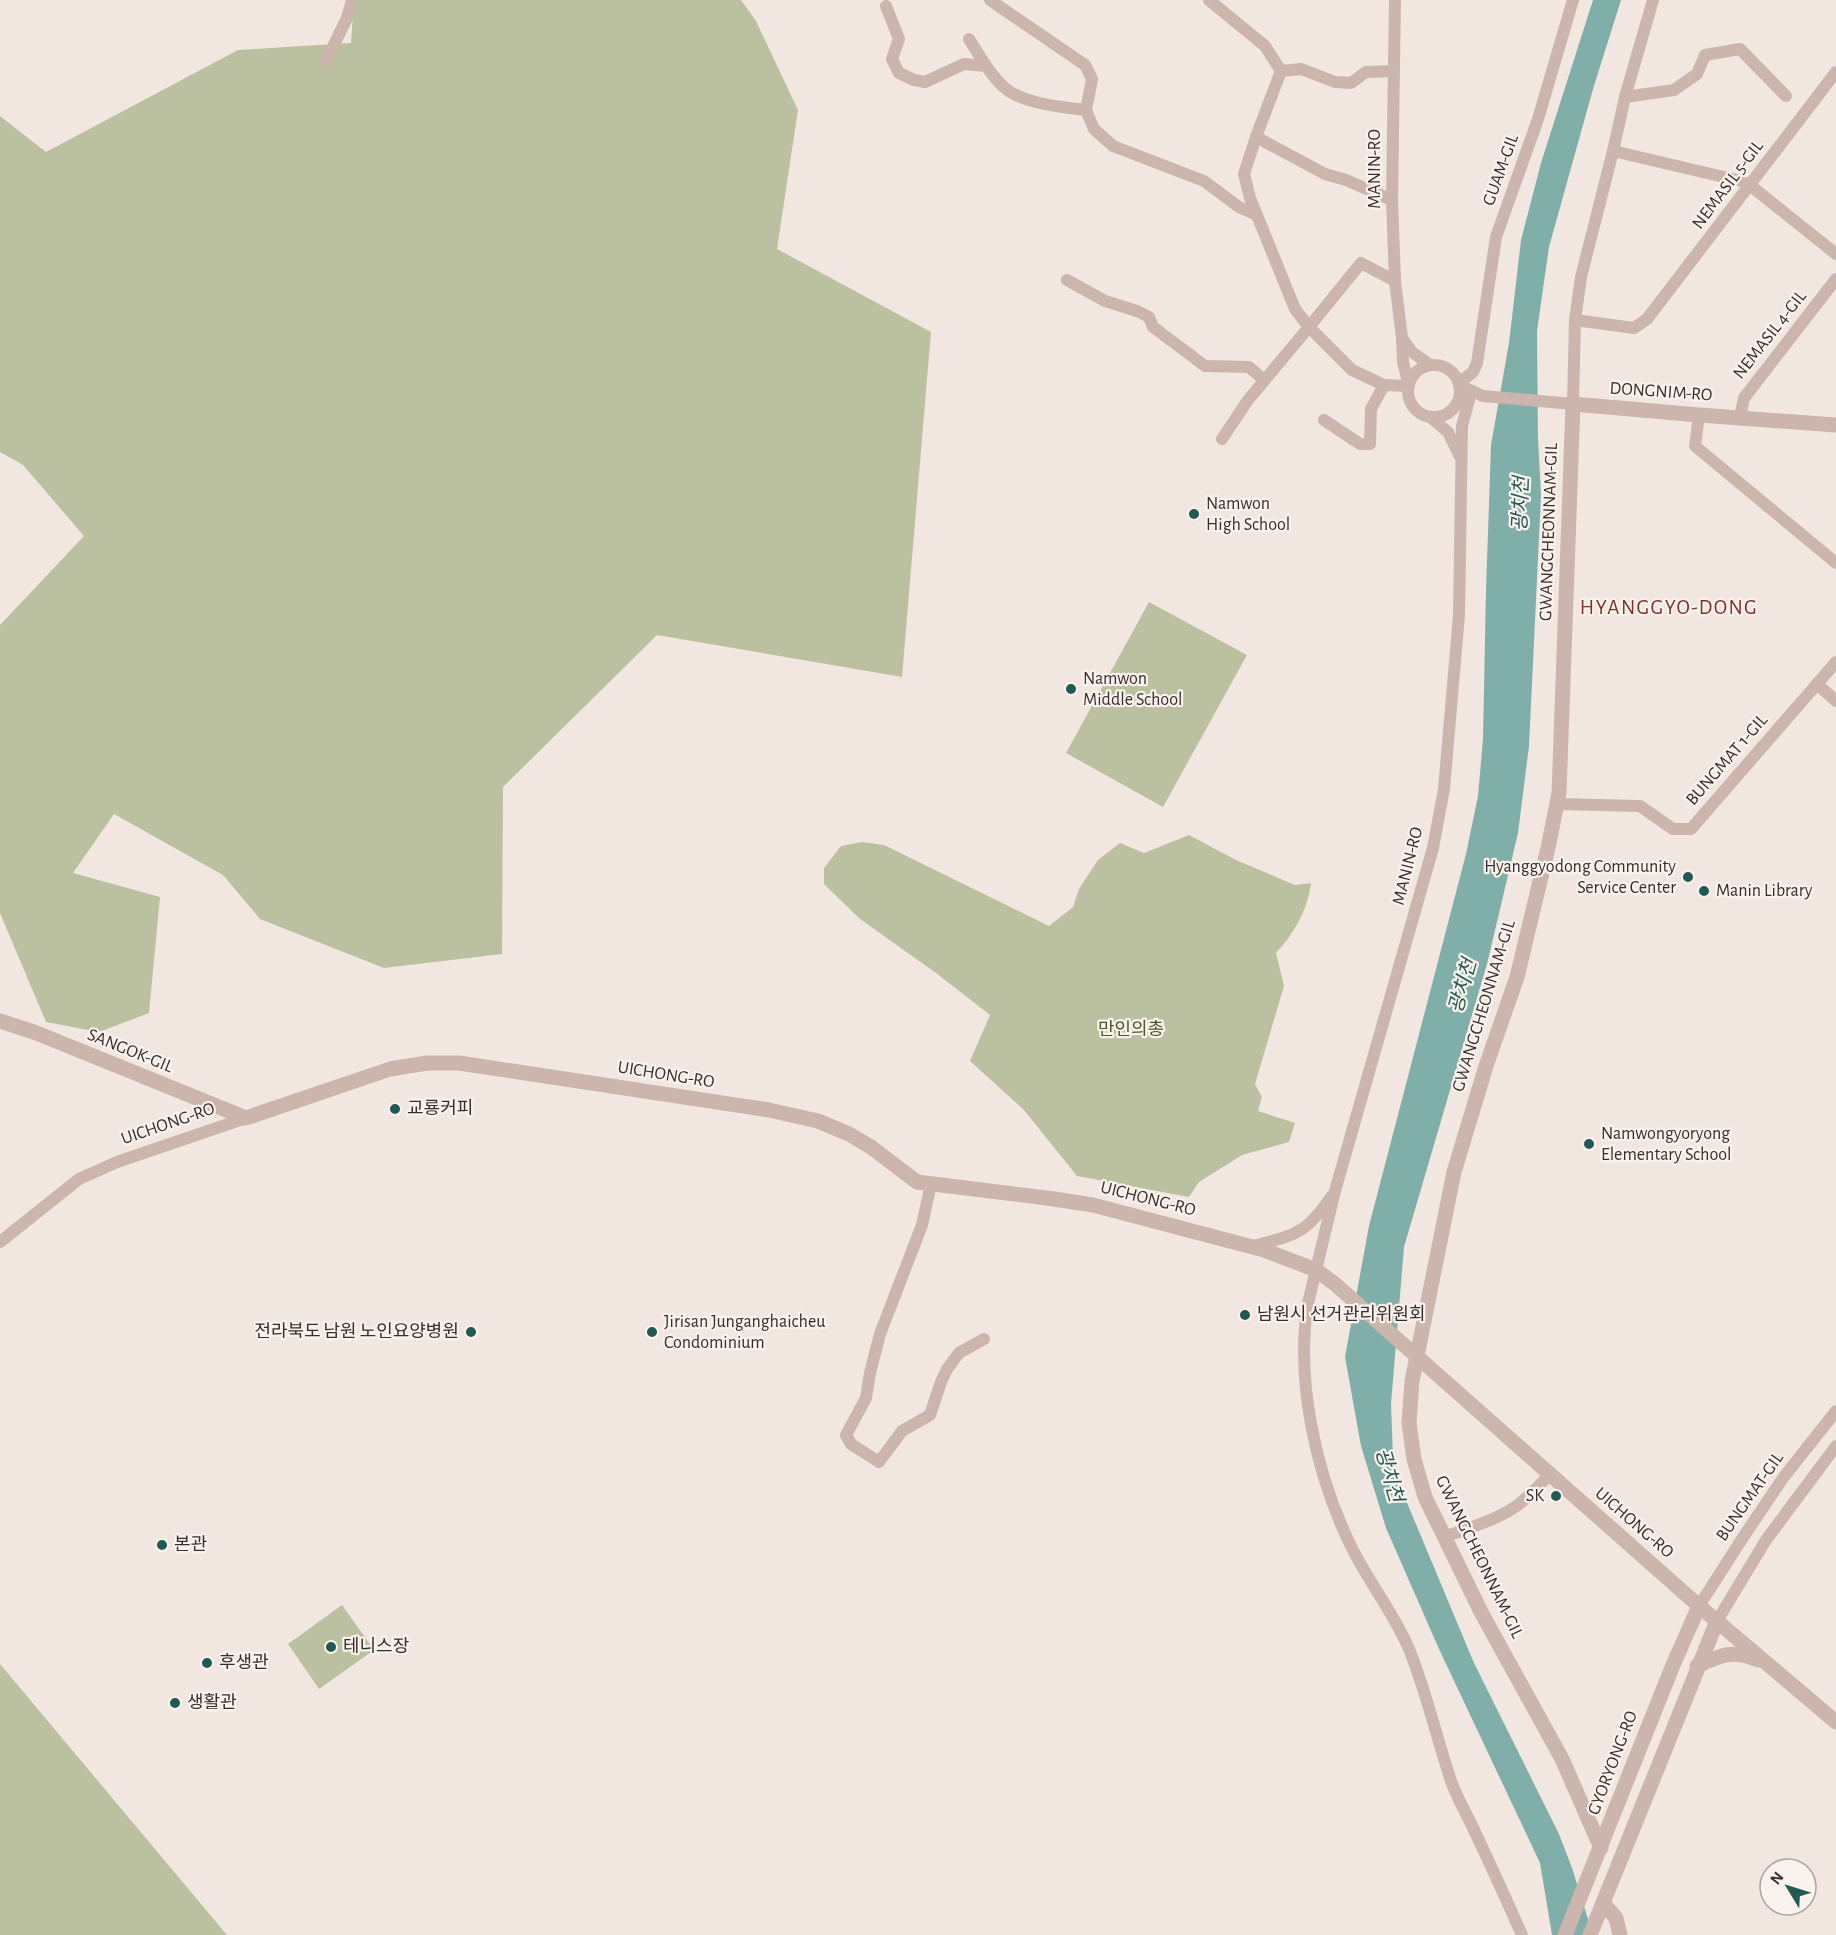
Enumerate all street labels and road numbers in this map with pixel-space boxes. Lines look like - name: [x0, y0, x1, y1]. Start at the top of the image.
- street label: MANIN-RO: [1366, 129, 1384, 209]
- street label: GUAM-GIL: [1480, 131, 1522, 208]
- street label: NEMASIL 5-GIL: [1689, 137, 1767, 233]
- street label: NEMASIL 4-GIL: [1730, 287, 1810, 383]
- street label: DONGNIM-RO: [1609, 379, 1713, 405]
- street label: GWANGCHEONNAM-GIL: [1537, 442, 1561, 621]
- street label: BUNGMAT 1-GIL: [1683, 711, 1772, 809]
- street label: MANIN-RO: [1390, 825, 1426, 907]
- street label: GWANGCHEONNAM-GIL: [1449, 918, 1519, 1094]
- street label: SANGOK-GIL: [85, 1026, 176, 1076]
- street label: UICHONG-RO: [616, 1058, 716, 1092]
- street label: UICHONG-RO: [119, 1100, 217, 1148]
- street label: UICHONG-RO: [1098, 1178, 1198, 1220]
- street label: BUNGMAT-GIL: [1713, 1449, 1787, 1545]
- street label: GWANGCHEONNAM-GIL: [1432, 1473, 1526, 1642]
- street label: UICHONG-RO: [1591, 1484, 1677, 1562]
- street label: GYORYONG-RO: [1585, 1708, 1641, 1818]

